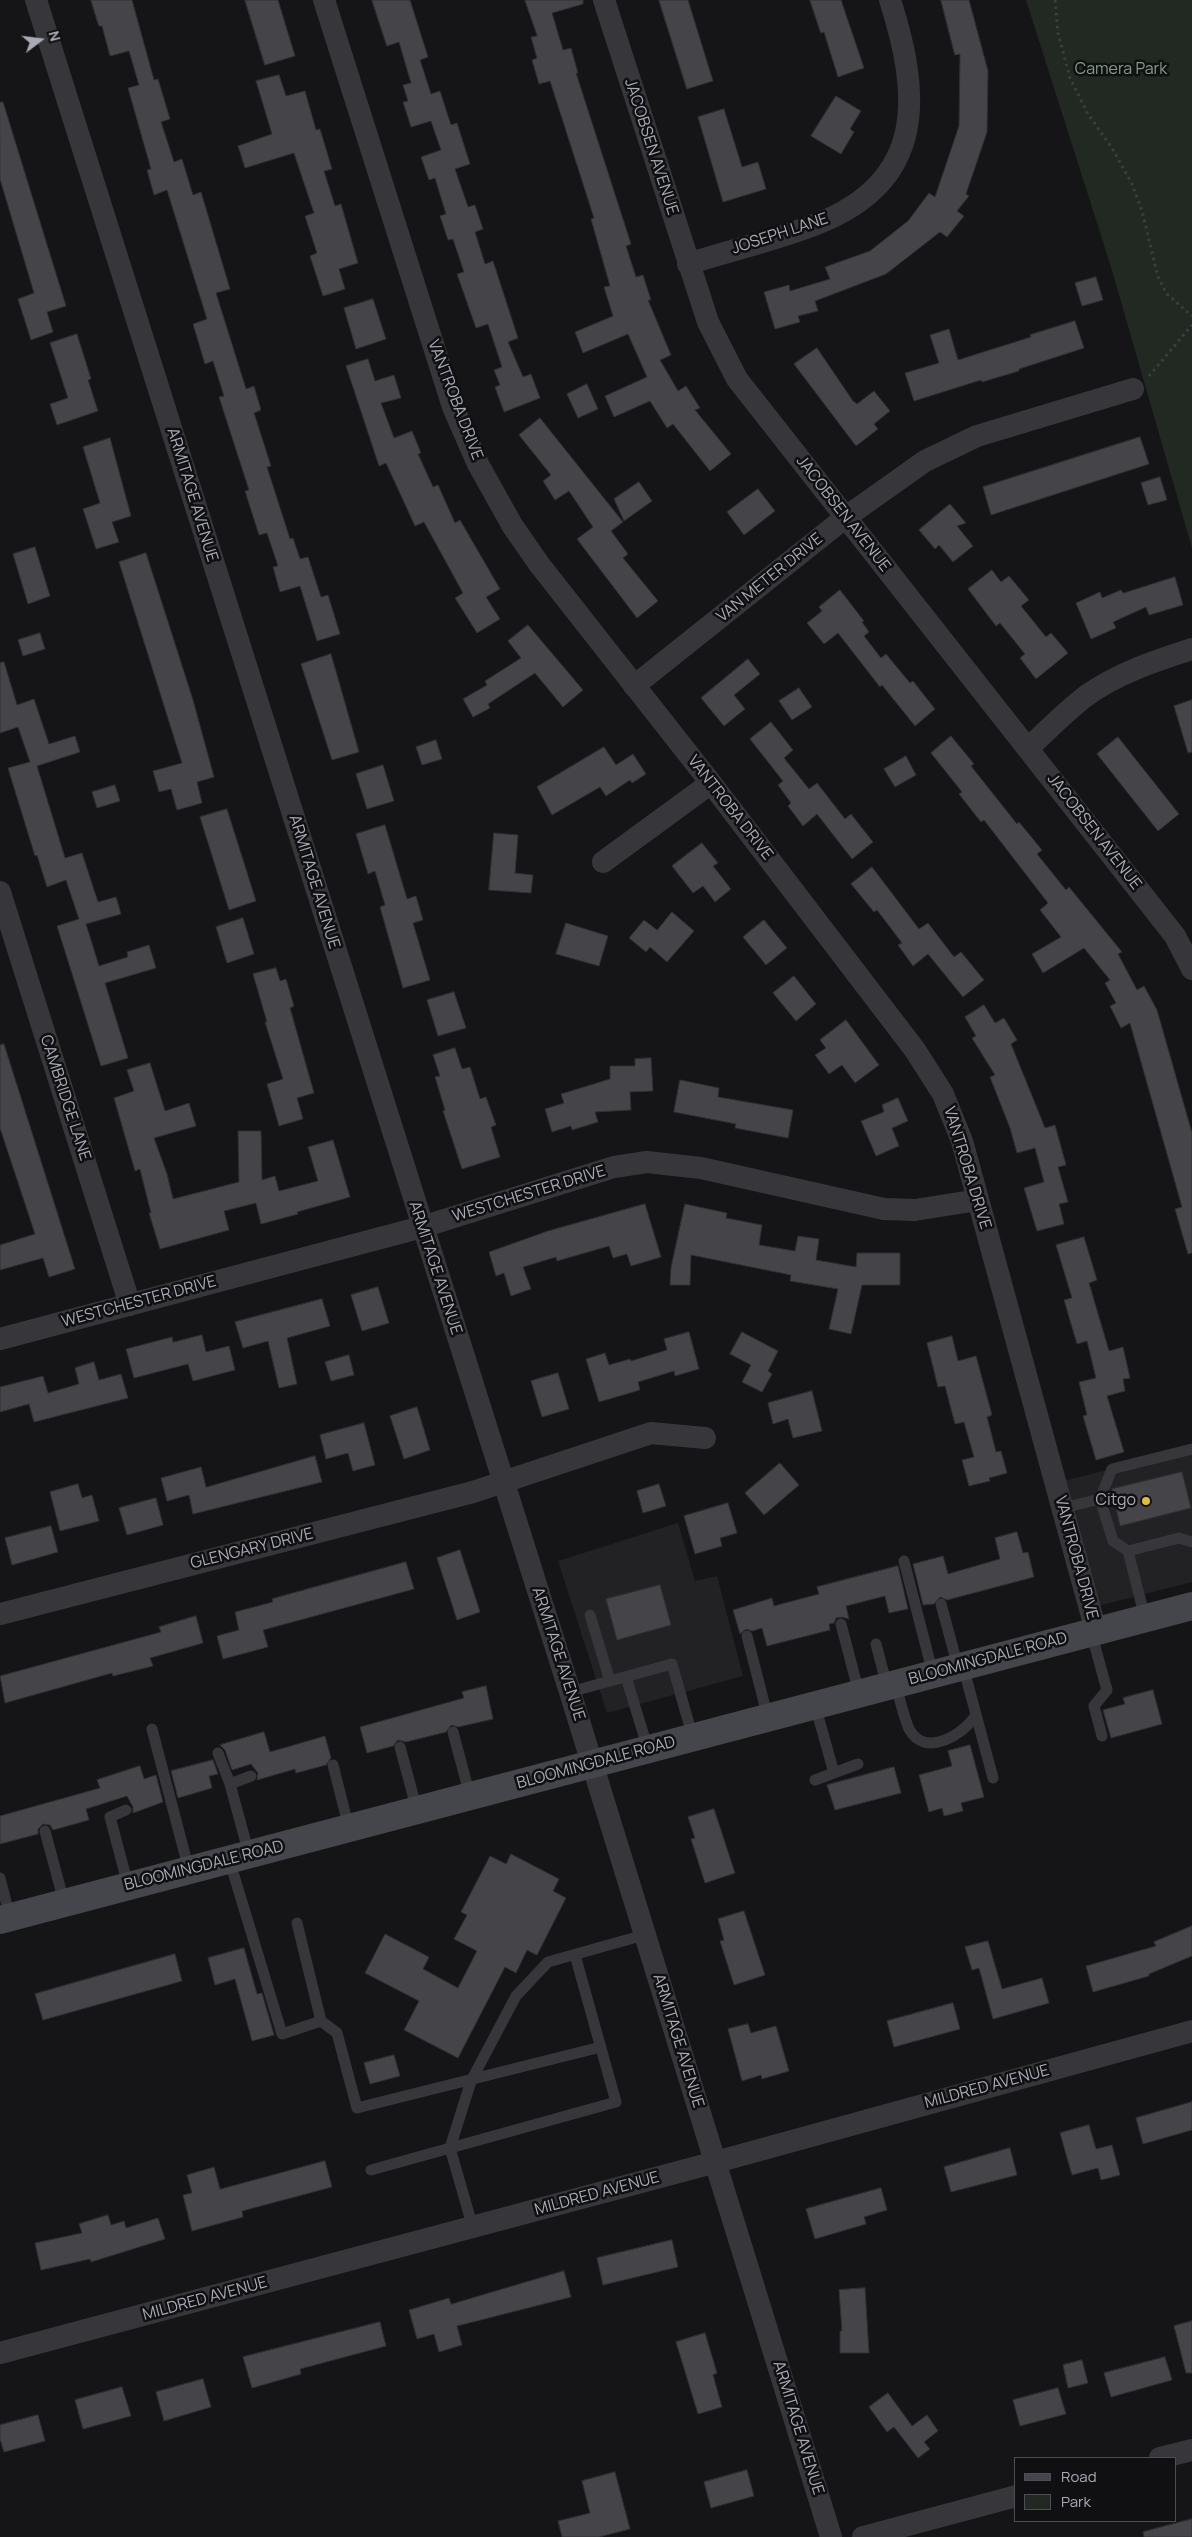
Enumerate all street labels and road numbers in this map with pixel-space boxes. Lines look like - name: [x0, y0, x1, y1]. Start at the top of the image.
- street label: JACOBSEN AVENUE: [620, 77, 682, 217]
- street label: JOSEPH LANE: [729, 209, 831, 259]
- street label: VANTROBA DRIVE: [423, 337, 487, 463]
- street label: ARMITAGE AVENUE: [162, 426, 222, 564]
- street label: JACOBSEN AVENUE: [792, 452, 894, 576]
- street label: VAN METER DRIVE: [713, 529, 827, 627]
- street label: VANTROBA DRIVE: [683, 752, 777, 864]
- street label: JACOBSEN AVENUE: [1043, 770, 1145, 894]
- street label: ARMITAGE AVENUE: [284, 813, 344, 951]
- street label: CAMBRIDGE LANE: [36, 1033, 94, 1163]
- street label: VANTROBA DRIVE: [939, 1104, 995, 1232]
- street label: WESTCHESTER DRIVE: [450, 1162, 608, 1226]
- street label: ARMITAGE AVENUE: [404, 1199, 466, 1337]
- street label: WESTCHESTER DRIVE: [60, 1272, 218, 1332]
- street label: VANTROBA DRIVE: [1050, 1494, 1102, 1622]
- street label: GLENGARY DRIVE: [189, 1524, 315, 1574]
- street label: ARMITAGE AVENUE: [527, 1585, 589, 1723]
- street label: BLOOMINGDALE ROAD: [907, 1629, 1069, 1689]
- street label: BLOOMINGDALE ROAD: [515, 1733, 677, 1793]
- street label: BLOOMINGDALE ROAD: [122, 1837, 286, 1895]
- street label: ARMITAGE AVENUE: [648, 1972, 708, 2110]
- street label: MILDRED AVENUE: [923, 2061, 1051, 2113]
- street label: MILDRED AVENUE: [533, 2168, 661, 2220]
- street label: MILDRED AVENUE: [141, 2273, 269, 2325]
- street label: ARMITAGE AVENUE: [768, 2359, 828, 2497]

